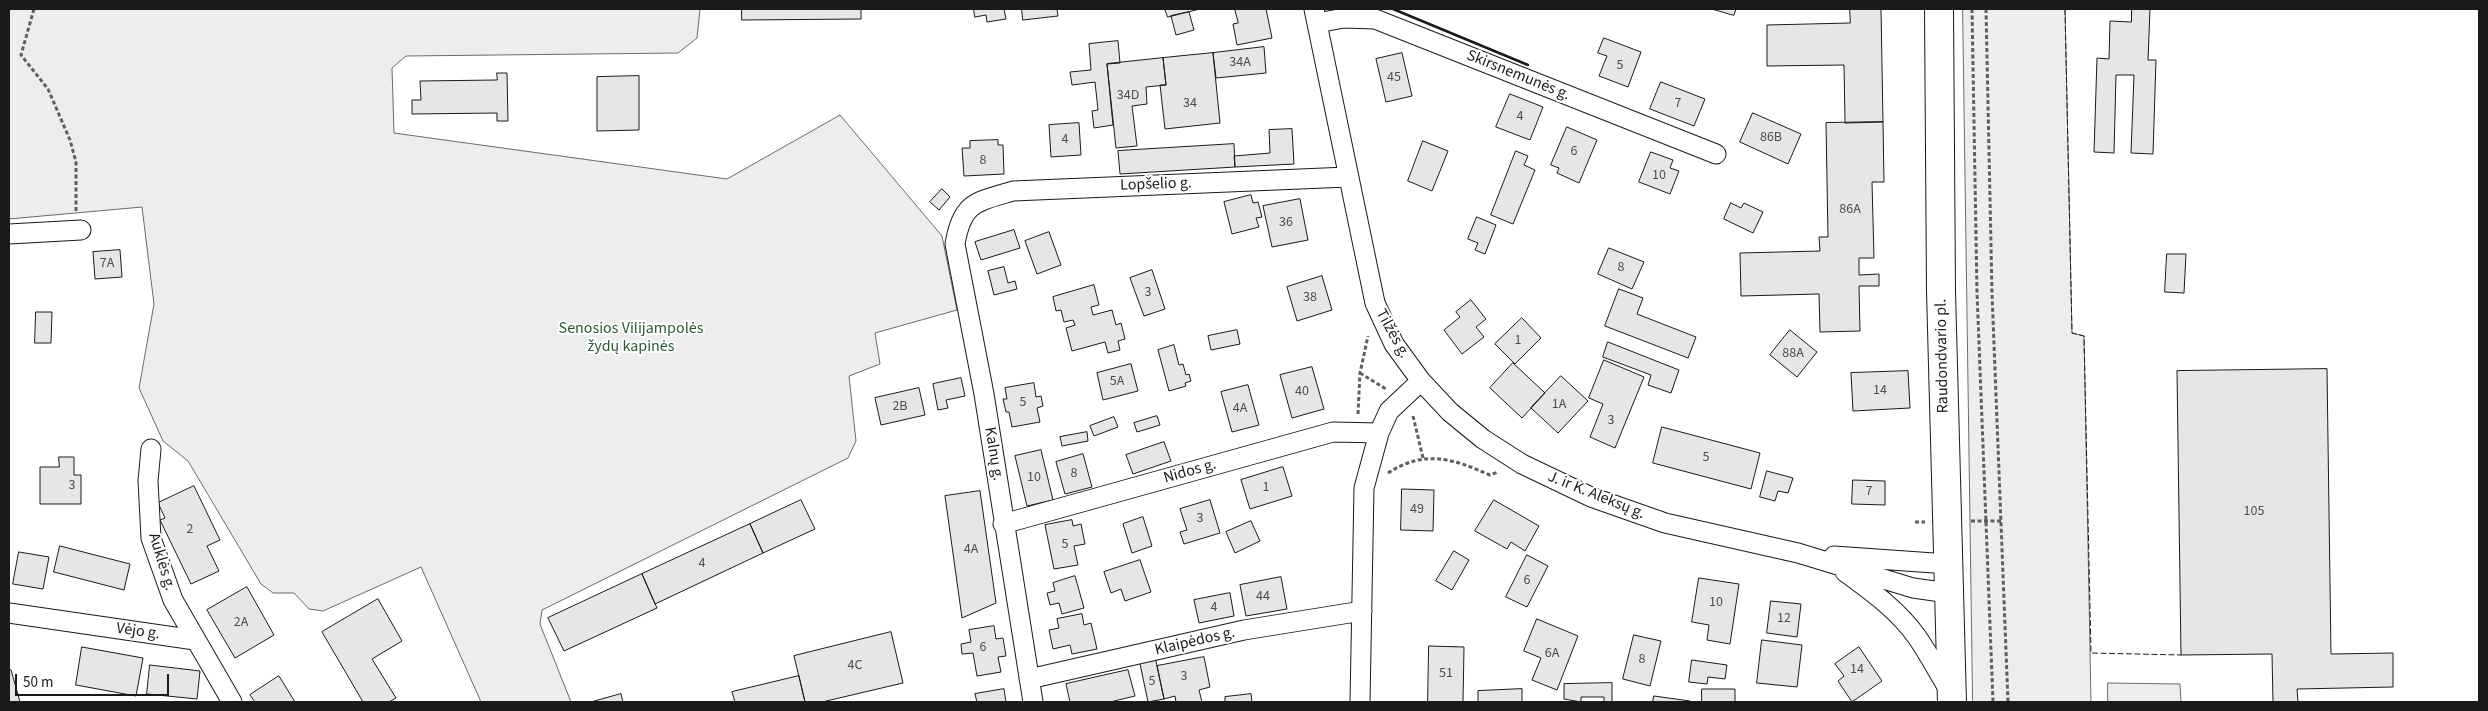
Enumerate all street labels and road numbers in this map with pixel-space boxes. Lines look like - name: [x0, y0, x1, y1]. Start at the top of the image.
- street label: Skirsnemunės g.: [1463, 47, 1573, 105]
- street label: Lopšelio g.: [1120, 174, 1192, 196]
- street label: Raudondvario pl.: [1932, 299, 1954, 413]
- street label: Tilžės g.: [1371, 306, 1413, 362]
- street label: Kalnų g.: [979, 426, 1007, 482]
- street label: Nidos g.: [1162, 455, 1218, 489]
- street label: J. ir K. Aleksų g.: [1545, 468, 1647, 524]
- street label: Auklės g.: [143, 531, 179, 593]
- street label: Vėjo g.: [115, 619, 161, 645]
- street label: Klaipėdos g.: [1153, 623, 1237, 661]

